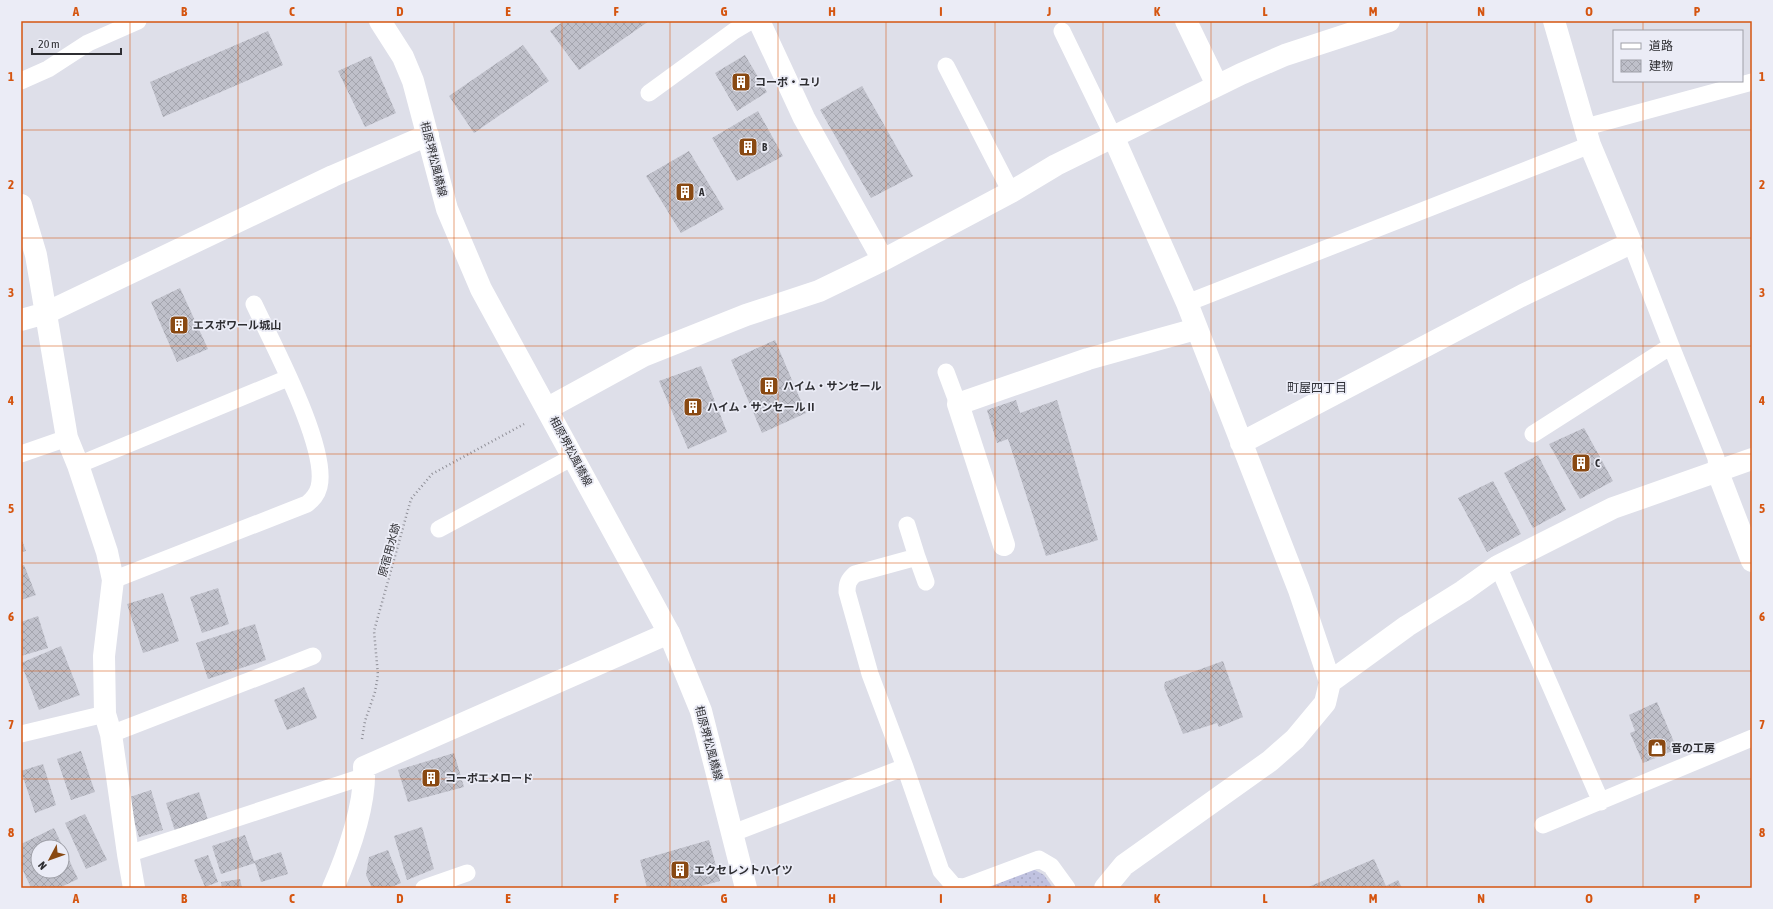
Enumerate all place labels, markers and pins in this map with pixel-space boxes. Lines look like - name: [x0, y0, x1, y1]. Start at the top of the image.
- building icon: コーポ・ユリ: [730, 71, 752, 93]
- place label: コーポ・ユリ: [755, 76, 821, 88]
- building icon: B: [737, 136, 759, 158]
- place label: B: [762, 141, 768, 153]
- building icon: A: [674, 181, 696, 203]
- place label: A: [698, 186, 705, 198]
- building icon: エスポワール城山: [168, 314, 190, 336]
- place label: エスポワール城山: [193, 319, 281, 331]
- building icon: ハイム・サンセール: [758, 375, 780, 397]
- place label: ハイム・サンセール: [783, 380, 882, 392]
- building icon: ハイム・サンセールⅡ: [682, 396, 704, 418]
- place label: ハイム・サンセールⅡ: [707, 401, 817, 413]
- building icon: C: [1570, 452, 1592, 474]
- place label: C: [1595, 457, 1600, 469]
- shop icon: 音の工房: [1646, 737, 1668, 759]
- place label: 音の工房: [1671, 742, 1715, 754]
- building icon: コーポエメロード: [420, 767, 442, 789]
- place label: コーポエメロード: [445, 772, 533, 784]
- building icon: エクセレントハイツ: [669, 859, 691, 881]
- place label: エクセレントハイツ: [694, 864, 793, 876]

